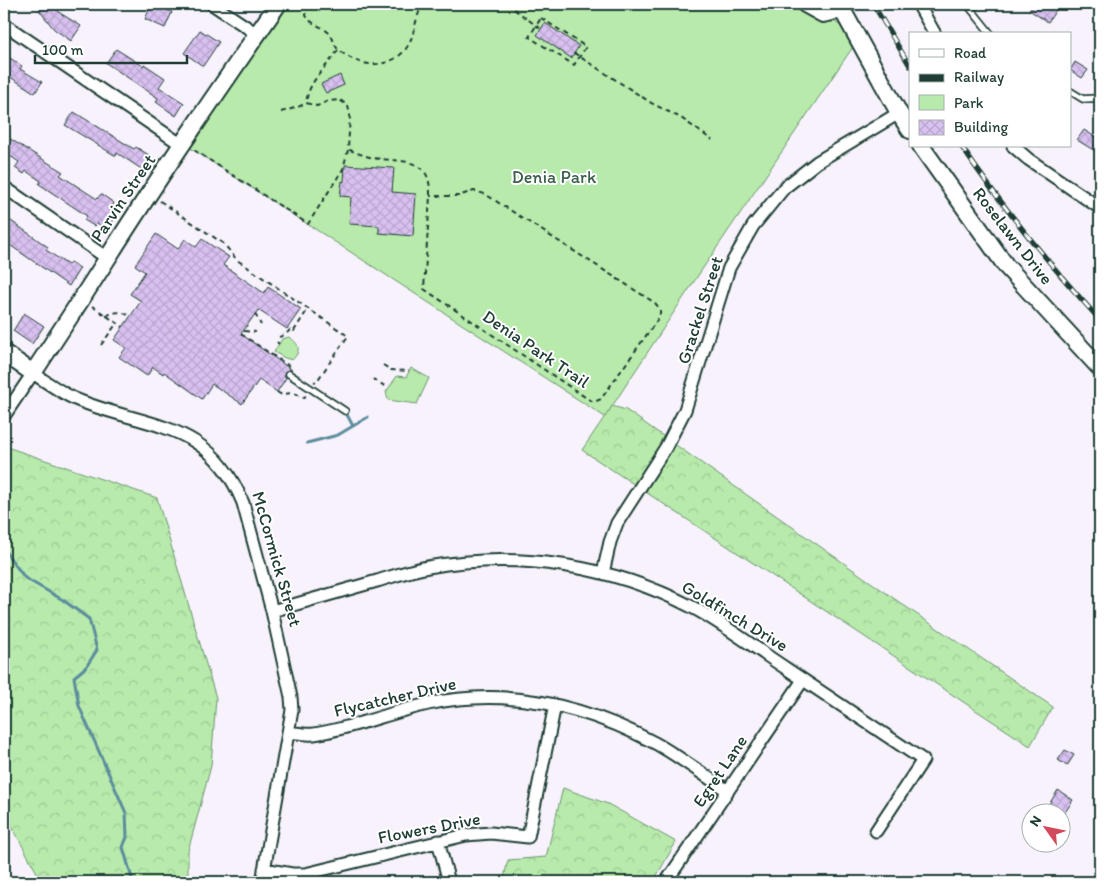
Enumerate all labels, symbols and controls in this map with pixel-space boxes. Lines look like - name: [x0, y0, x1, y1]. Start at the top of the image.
- scale bar: [35, 32, 188, 64]
- legend: [909, 32, 1072, 148]
- text: 100 m: [42, 41, 84, 59]
- text: Road: [954, 44, 987, 62]
- text: Railway: [954, 68, 1004, 86]
- text: Park: [954, 94, 984, 112]
- text: Building: [954, 118, 1008, 136]
- street label: Parvin Street: [86, 150, 161, 246]
- park label: Denia Park: [512, 166, 597, 188]
- street label: Roselawn Drive: [968, 183, 1058, 289]
- street label: Grackel Street: [672, 253, 728, 367]
- street label: Denia Park Trail: [478, 305, 594, 393]
- street label: McCormick Street: [247, 489, 307, 629]
- street label: Goldfinch Drive: [678, 576, 792, 656]
- street label: Flycatcher Drive: [332, 672, 458, 722]
- street label: Egret Lane: [688, 731, 752, 811]
- north arrow: [1022, 804, 1072, 854]
- street label: Flowers Drive: [376, 807, 482, 849]
- text: N: [1026, 813, 1045, 830]

